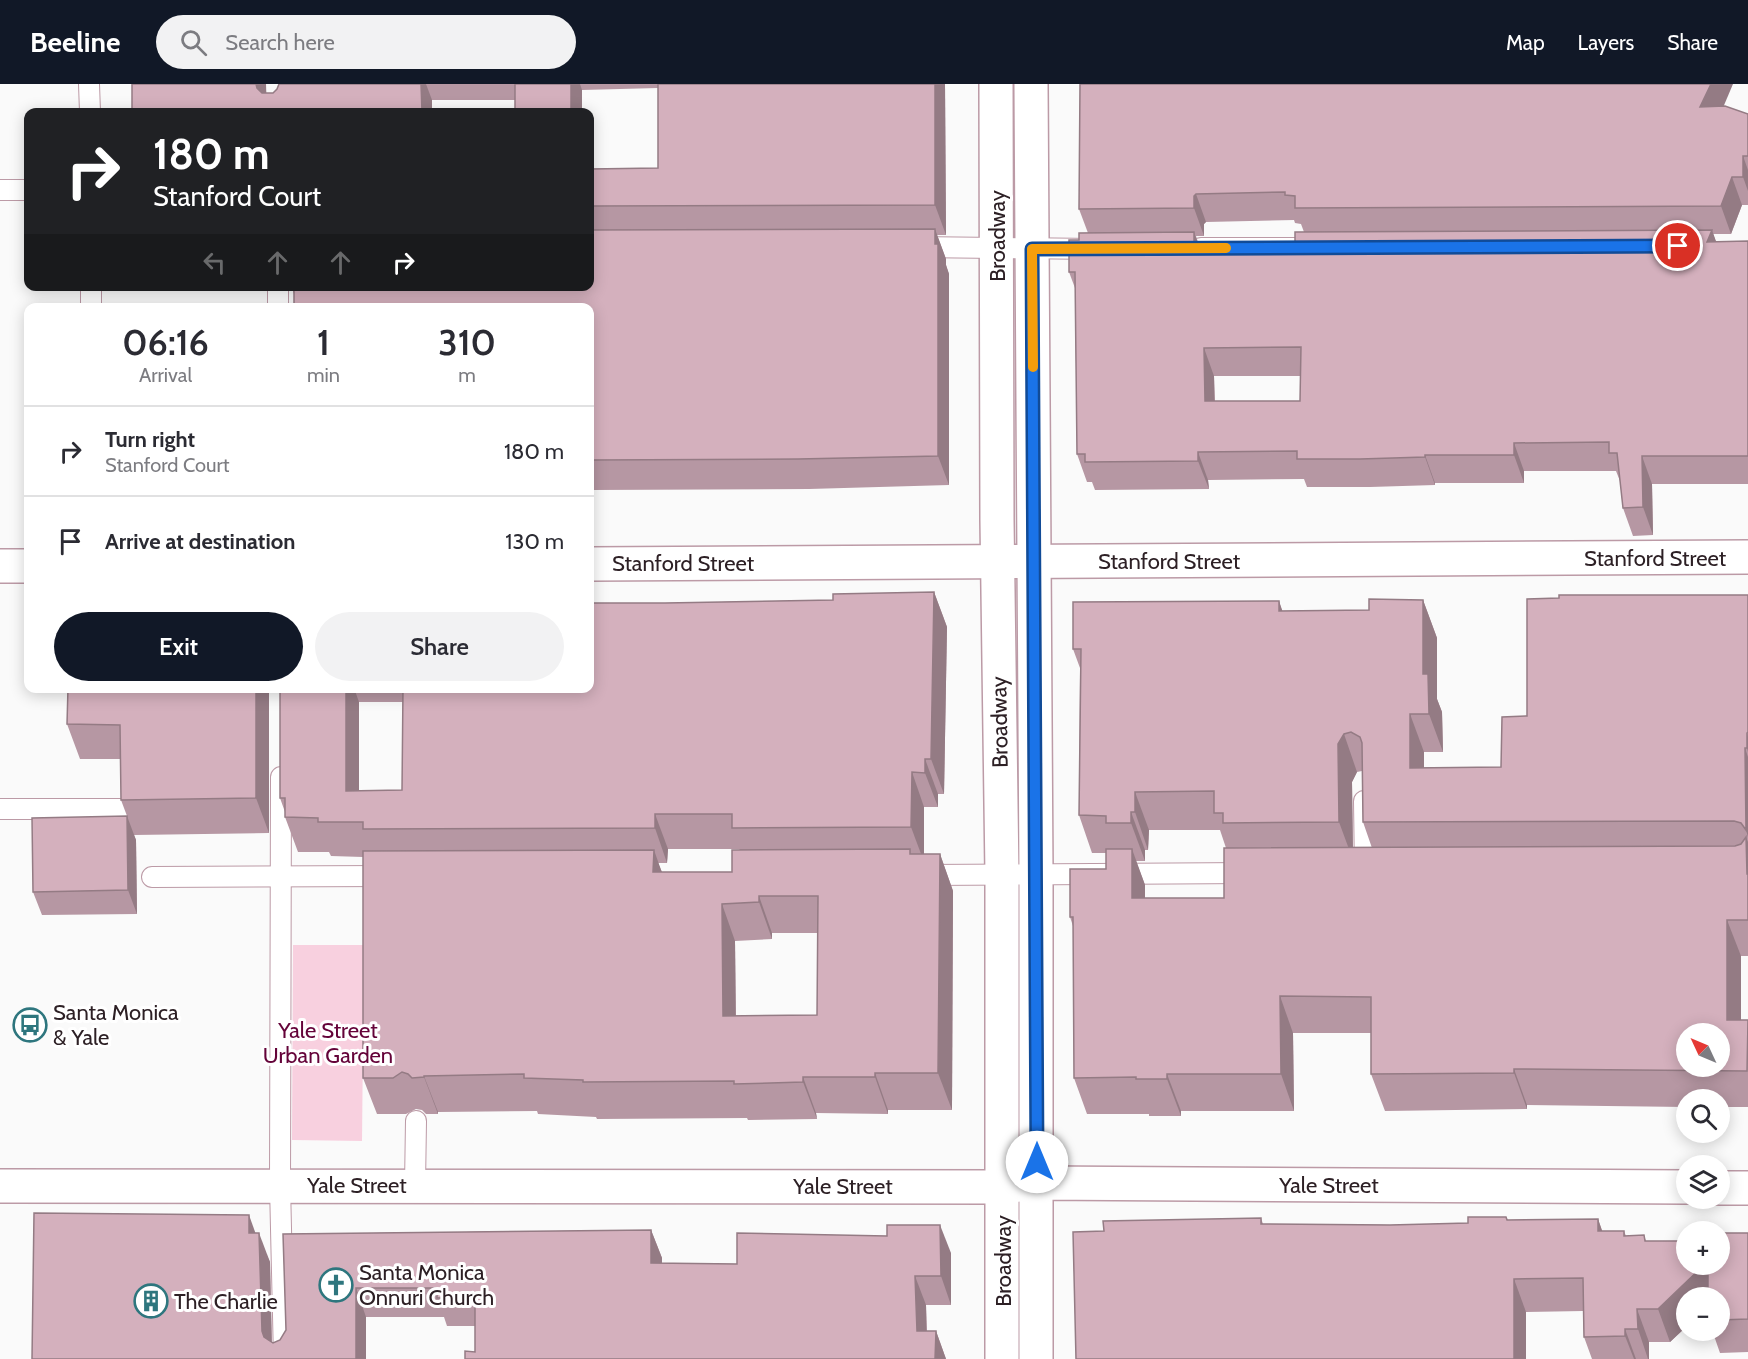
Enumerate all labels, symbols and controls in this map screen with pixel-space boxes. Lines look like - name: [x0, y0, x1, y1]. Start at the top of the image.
- search box: [156, 15, 576, 69]
- text: Beeline: [30, 25, 120, 59]
- icon: search: [177, 26, 210, 59]
- text: Search here: [225, 29, 335, 56]
- text: Map: [1506, 30, 1545, 55]
- text: Layers: [1578, 30, 1634, 55]
- text: Share: [1667, 30, 1718, 55]
- text: 180 m: [153, 128, 269, 180]
- icon: right: [54, 132, 132, 210]
- text: Stanford Court: [153, 180, 321, 213]
- street label: Broadway: [984, 190, 1011, 282]
- pin: [1652, 220, 1703, 271]
- icon: arrive: [1661, 229, 1694, 262]
- icon: left: [198, 246, 231, 279]
- icon: ahead: [261, 246, 294, 279]
- icon: ahead: [324, 246, 357, 279]
- icon: right: [387, 246, 420, 279]
- text: 06:16: [122, 320, 209, 364]
- text: 1: [317, 320, 330, 364]
- text: 310: [438, 320, 496, 364]
- text: Arrival: [139, 363, 192, 387]
- text: min: [307, 363, 340, 387]
- text: m: [458, 363, 476, 387]
- text: Turn right: [105, 426, 195, 453]
- icon: right: [54, 435, 87, 468]
- text: 180 m: [504, 438, 564, 465]
- text: Stanford Court: [105, 453, 229, 477]
- icon: arrive: [54, 525, 87, 558]
- text: Arrive at destination: [105, 528, 295, 555]
- text: 130 m: [505, 528, 564, 555]
- street label: Stanford Street: [1584, 545, 1727, 572]
- street label: Stanford Street: [1098, 548, 1241, 575]
- street label: Stanford Street: [612, 550, 755, 577]
- button: Exit: [54, 612, 303, 681]
- button: Share: [315, 612, 564, 681]
- street label: Broadway: [985, 676, 1014, 768]
- place label: Santa Monica & Yale: [53, 999, 179, 1051]
- bus stop icon: Santa Monica & Yale: [12, 1007, 48, 1043]
- park label: Yale Street Urban Garden: [263, 1017, 393, 1069]
- north arrow: [1676, 1023, 1730, 1077]
- map controls: [1676, 1023, 1730, 1341]
- button: search: [1676, 1089, 1730, 1143]
- position arrow: [1005, 1130, 1069, 1194]
- button: layers: [1676, 1155, 1730, 1209]
- street label: Yale Street: [306, 1172, 407, 1199]
- street label: Yale Street: [1278, 1172, 1379, 1199]
- street label: Yale Street: [792, 1173, 893, 1200]
- street label: Broadway: [990, 1215, 1017, 1307]
- button: +: [1676, 1221, 1730, 1275]
- place label: Santa Monica Onnuri Church: [359, 1259, 494, 1311]
- church icon: Santa Monica Onnuri Church: [318, 1267, 354, 1303]
- building icon: The Charlie: [133, 1283, 169, 1319]
- button: −: [1676, 1287, 1730, 1341]
- place label: The Charlie: [174, 1288, 278, 1315]

